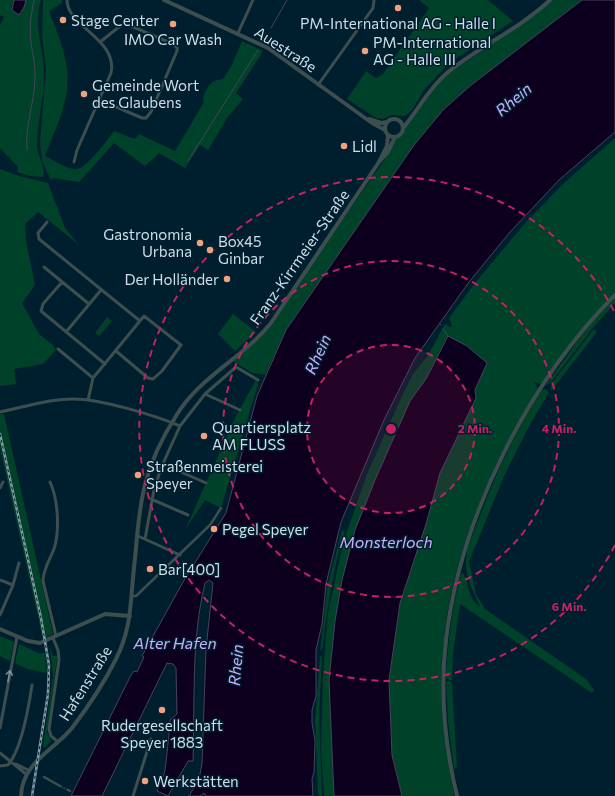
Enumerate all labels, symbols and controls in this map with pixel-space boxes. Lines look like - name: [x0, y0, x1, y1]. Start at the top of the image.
- marker: PM-International AG - Halle I: [393, 3, 403, 13]
- place label: Stage Center: [71, 11, 159, 29]
- place label: PM-International AG - Halle I: [300, 14, 496, 32]
- marker: Stage Center: [58, 15, 68, 25]
- marker: IMO Car Wash: [168, 19, 178, 29]
- street label: Auestraße: [252, 22, 320, 76]
- place label: IMO Car Wash: [124, 30, 222, 48]
- place label: PM-International AG - Halle III: [373, 33, 491, 68]
- marker: PM-International AG - Halle III: [360, 46, 370, 56]
- place label: Gemeinde Wort des Glaubens: [92, 76, 199, 111]
- water label: Rhein: [491, 78, 535, 120]
- marker: Gemeinde Wort des Glaubens: [79, 89, 89, 99]
- place label: Lidl: [352, 137, 377, 155]
- marker: Lidl: [339, 141, 349, 151]
- street label: Franz-Kirrmeier-Straße: [245, 186, 353, 328]
- place label: Gastronomia Urbana: [103, 225, 192, 260]
- place label: Box45 Ginbar: [218, 232, 264, 267]
- marker: Gastronomia Urbana: [195, 238, 205, 248]
- marker: Box45 Ginbar: [205, 245, 215, 255]
- place label: Der Holländer: [124, 270, 219, 288]
- marker: Der Holländer: [222, 274, 232, 284]
- water label: Rhein: [300, 331, 334, 377]
- place label: Quartiersplatz AM FLUSS: [212, 418, 311, 453]
- text: 2 Min.: [458, 421, 492, 435]
- text: 4 Min.: [542, 421, 576, 435]
- centre of rings: [384, 422, 398, 436]
- marker: Quartiersplatz AM FLUSS: [199, 431, 209, 441]
- place label: Straßenmeisterei Speyer: [146, 457, 263, 492]
- marker: Straßenmeisterei Speyer: [133, 470, 143, 480]
- place label: Pegel Speyer: [222, 520, 308, 538]
- marker: Pegel Speyer: [209, 524, 219, 534]
- water label: Monsterloch: [339, 532, 433, 551]
- place label: Bar[400]: [158, 560, 220, 578]
- marker: Bar[400]: [145, 564, 155, 574]
- text: 6 Min.: [552, 599, 586, 613]
- water label: Alter Hafen: [132, 633, 217, 652]
- street label: Hafenstraße: [55, 642, 115, 724]
- water label: Rhein: [224, 643, 246, 687]
- one-way arrow: [6, 670, 14, 683]
- marker: Rudergesellschaft Speyer 1883: [157, 705, 167, 715]
- place label: Rudergesellschaft Speyer 1883: [101, 716, 223, 751]
- place label: Werkstätten: [153, 772, 239, 790]
- marker: Werkstätten: [140, 776, 150, 786]

